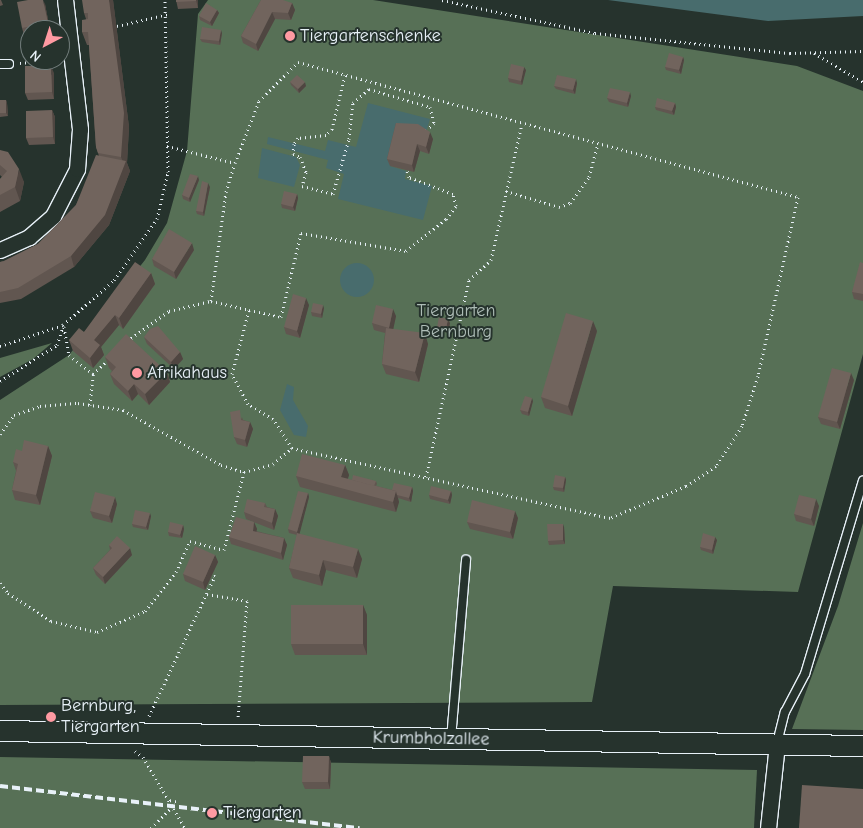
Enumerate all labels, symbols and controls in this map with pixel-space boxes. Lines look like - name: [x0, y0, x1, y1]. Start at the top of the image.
- north arrow: [20, 20, 70, 70]
- place label: Tiergartenschenke: [300, 25, 441, 47]
- marker: Tiergartenschenke: [284, 30, 296, 42]
- text: N: [27, 47, 45, 66]
- park label: Tiergarten Bernburg: [417, 301, 495, 344]
- place label: Afrikahaus: [147, 362, 227, 384]
- marker: Afrikahaus: [131, 367, 143, 379]
- place label: Bernburg, Tiergarten: [61, 696, 140, 739]
- marker: Bernburg, Tiergarten: [45, 711, 57, 723]
- street label: Krumbholzallee: [372, 727, 490, 751]
- place label: Tiergarten: [223, 802, 302, 824]
- marker: Tiergarten: [205, 806, 219, 820]

